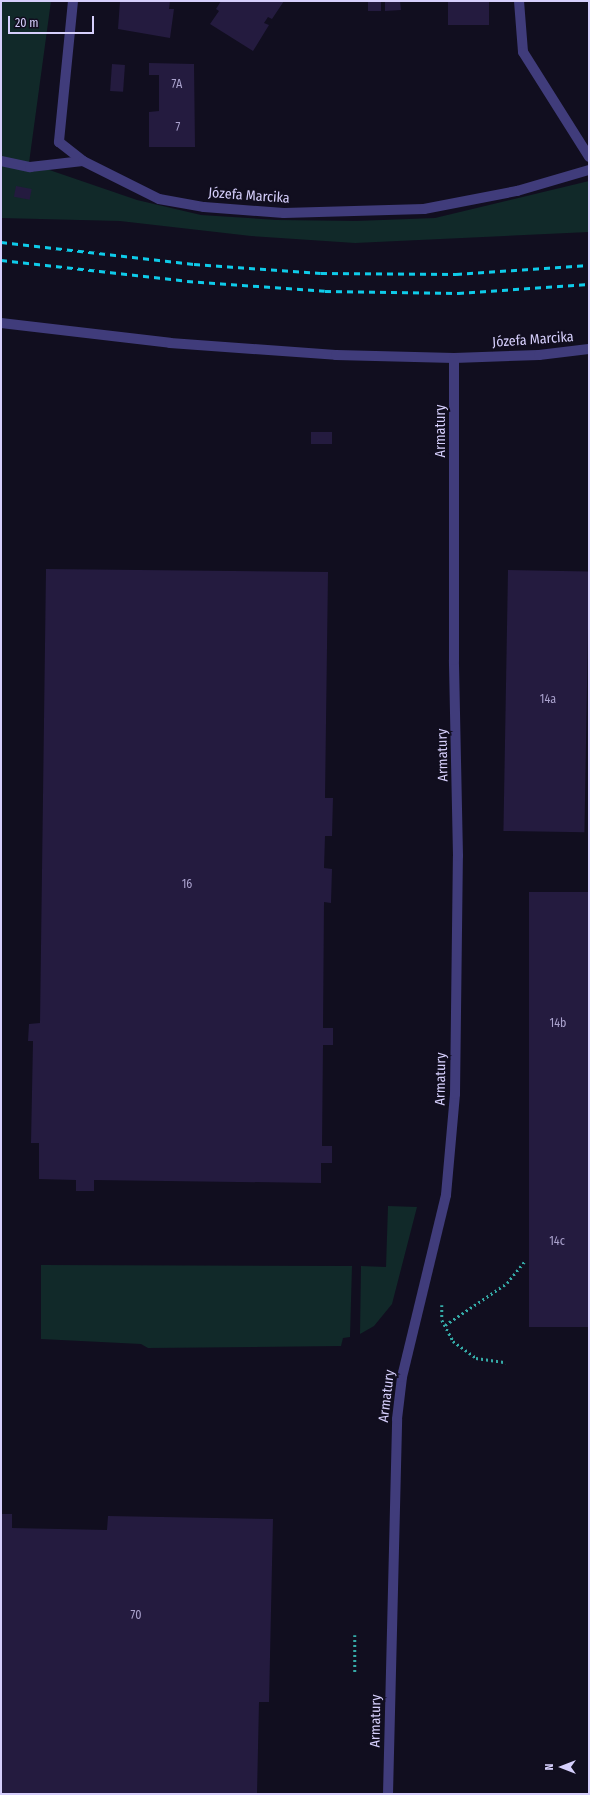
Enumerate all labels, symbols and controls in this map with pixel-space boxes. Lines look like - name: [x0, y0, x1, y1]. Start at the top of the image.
- scale bar: [10, 8, 96, 34]
- text: 20 m: [15, 16, 39, 30]
- house number: 7A: [172, 78, 182, 92]
- house number: 7: [176, 121, 180, 135]
- street label: Józefa Marcika: [208, 185, 290, 207]
- street label: Józefa Marcika: [492, 329, 574, 351]
- street label: Armatury: [433, 405, 449, 457]
- house number: 14a: [540, 693, 556, 707]
- street label: Armatury: [434, 728, 452, 782]
- house number: 16: [182, 878, 192, 892]
- house number: 14b: [550, 1017, 566, 1031]
- street label: Armatury: [432, 1052, 450, 1106]
- house number: 14c: [549, 1235, 565, 1249]
- street label: Armatury: [375, 1369, 399, 1423]
- house number: 70: [131, 1609, 141, 1623]
- street label: Armatury: [367, 1694, 385, 1748]
- north arrow: [542, 1747, 582, 1787]
- text: N: [543, 1764, 556, 1770]

